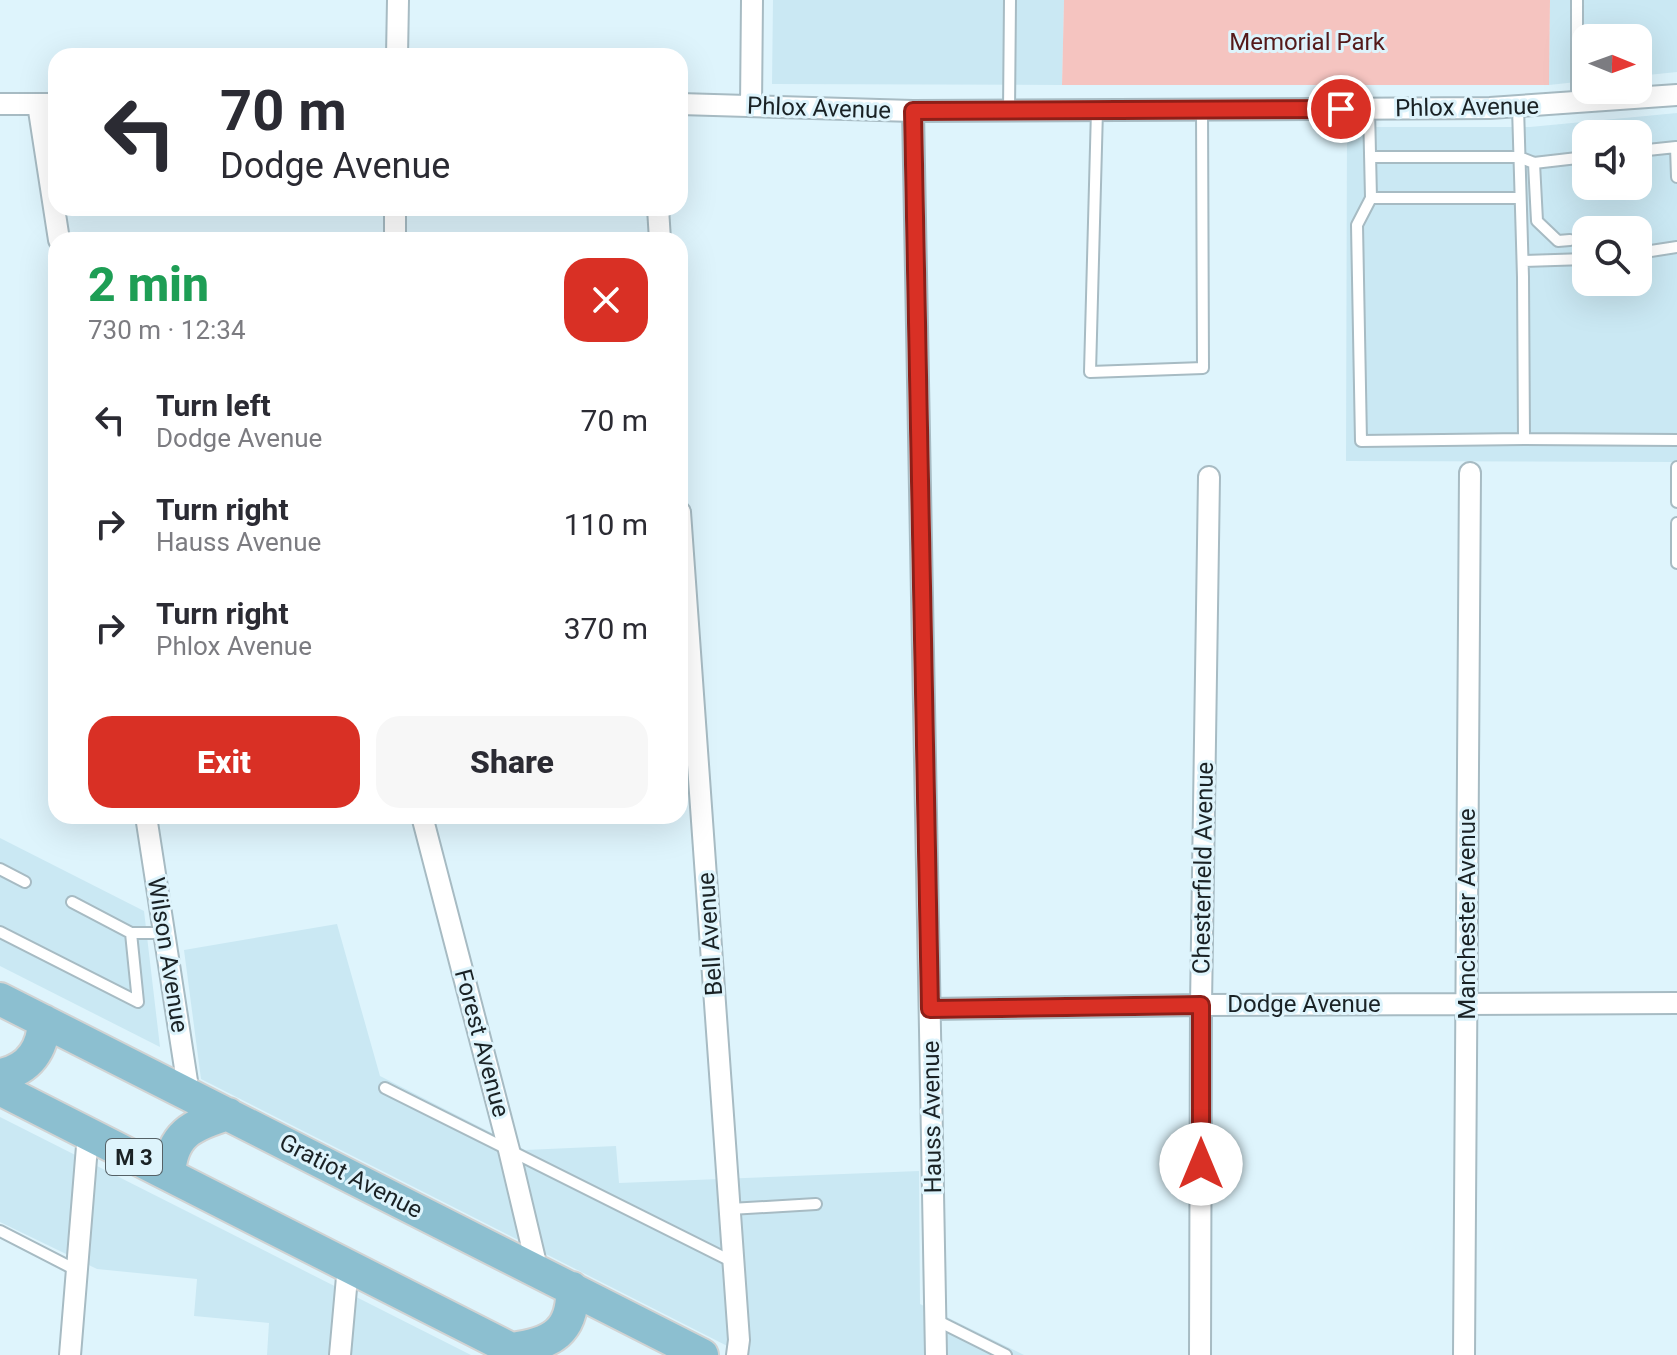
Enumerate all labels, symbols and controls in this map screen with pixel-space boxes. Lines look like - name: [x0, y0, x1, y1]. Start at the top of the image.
- north arrow: [1572, 24, 1652, 104]
- map controls: [1572, 24, 1652, 296]
- park label: Memorial Park: [1229, 28, 1386, 56]
- pin: [1307, 75, 1375, 143]
- text: 70 m: [220, 78, 347, 144]
- icon: left: [88, 80, 192, 184]
- icon: arrive: [1319, 87, 1363, 131]
- street label: Phlox Avenue: [747, 91, 891, 125]
- street label: Phlox Avenue: [1395, 92, 1539, 122]
- button: sound: [1572, 120, 1652, 200]
- text: Dodge Avenue: [220, 145, 450, 187]
- button: search: [1572, 216, 1652, 296]
- text: 2 min: [88, 256, 209, 313]
- button: close: [564, 258, 648, 342]
- text: 730 m · 12:34: [88, 315, 246, 345]
- text: Turn left: [156, 388, 271, 423]
- icon: left: [88, 398, 132, 442]
- text: 70 m: [581, 403, 648, 438]
- text: Dodge Avenue: [156, 423, 322, 453]
- text: Turn right: [156, 492, 289, 527]
- icon: right: [88, 502, 132, 546]
- text: 110 m: [564, 507, 648, 542]
- text: Hauss Avenue: [156, 527, 321, 557]
- text: Turn right: [156, 596, 289, 631]
- icon: right: [88, 606, 132, 650]
- text: 370 m: [564, 611, 648, 646]
- text: Phlox Avenue: [156, 631, 312, 661]
- button: Exit: [88, 716, 360, 808]
- button: Share: [376, 716, 648, 808]
- street label: Chesterfield Avenue: [1187, 762, 1219, 974]
- street label: Manchester Avenue: [1453, 808, 1481, 1020]
- street label: Bell Avenue: [692, 871, 728, 997]
- street label: Wilson Avenue: [142, 875, 194, 1035]
- street label: Forest Avenue: [449, 966, 515, 1120]
- street label: Dodge Avenue: [1227, 990, 1381, 1018]
- street label: Hauss Avenue: [917, 1040, 947, 1194]
- position arrow: [1159, 1122, 1243, 1206]
- street label: Gratiot Avenue: [275, 1128, 427, 1224]
- road number: M 3: [106, 1139, 162, 1175]

